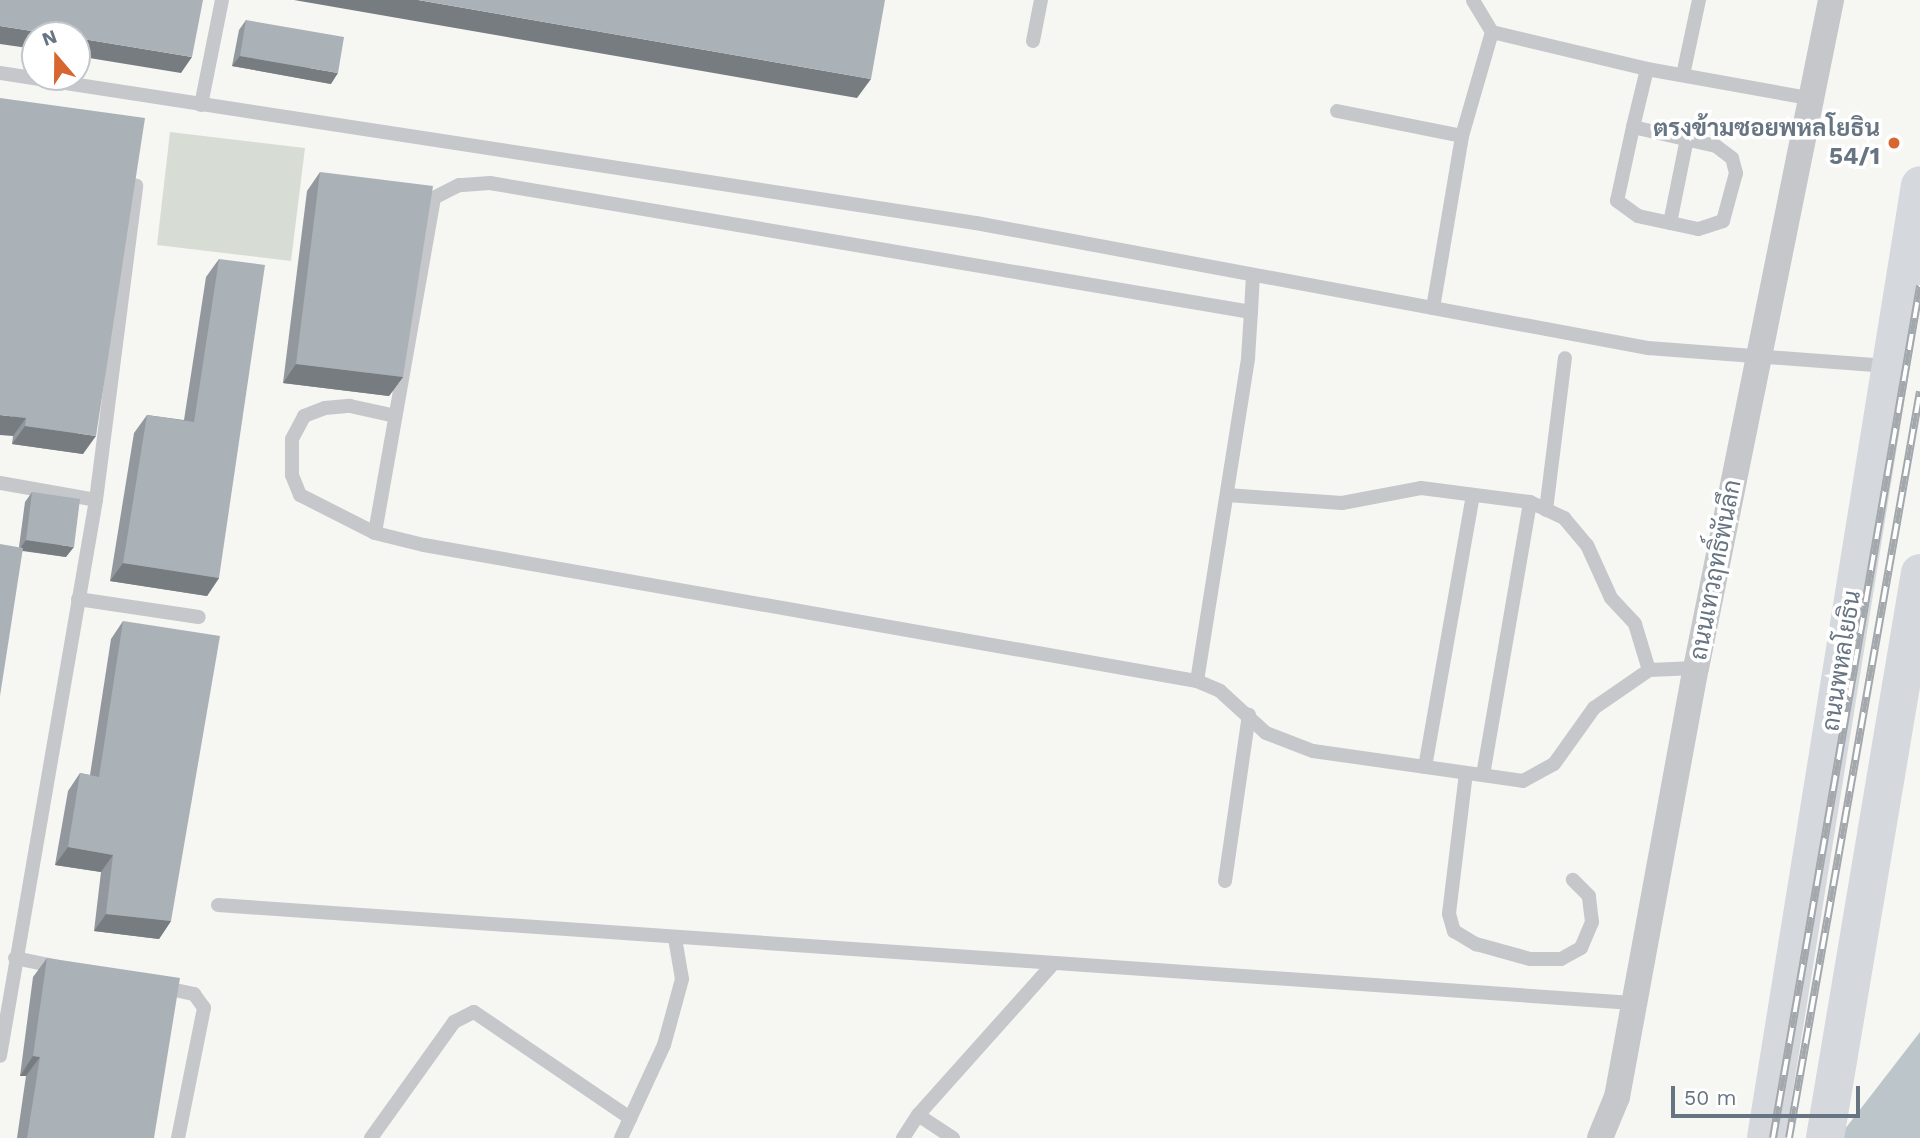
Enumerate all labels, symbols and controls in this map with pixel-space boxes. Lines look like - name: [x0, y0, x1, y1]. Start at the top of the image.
- north arrow: [21, 21, 91, 91]
- text: N: [39, 24, 60, 51]
- place label: ตรงข้ามซอยพหลโยธิน 54/1: [1653, 115, 1880, 171]
- marker: ตรงข้ามซอยพหลโยธิน 54/1: [1886, 135, 1902, 151]
- street label: ถนนเทวฤทธิ์พันลึก: [1684, 477, 1748, 663]
- street label: ถนนพหลโยธิน: [1817, 589, 1867, 733]
- scale bar: [1675, 1072, 1864, 1116]
- text: 50 m: [1684, 1085, 1736, 1110]

